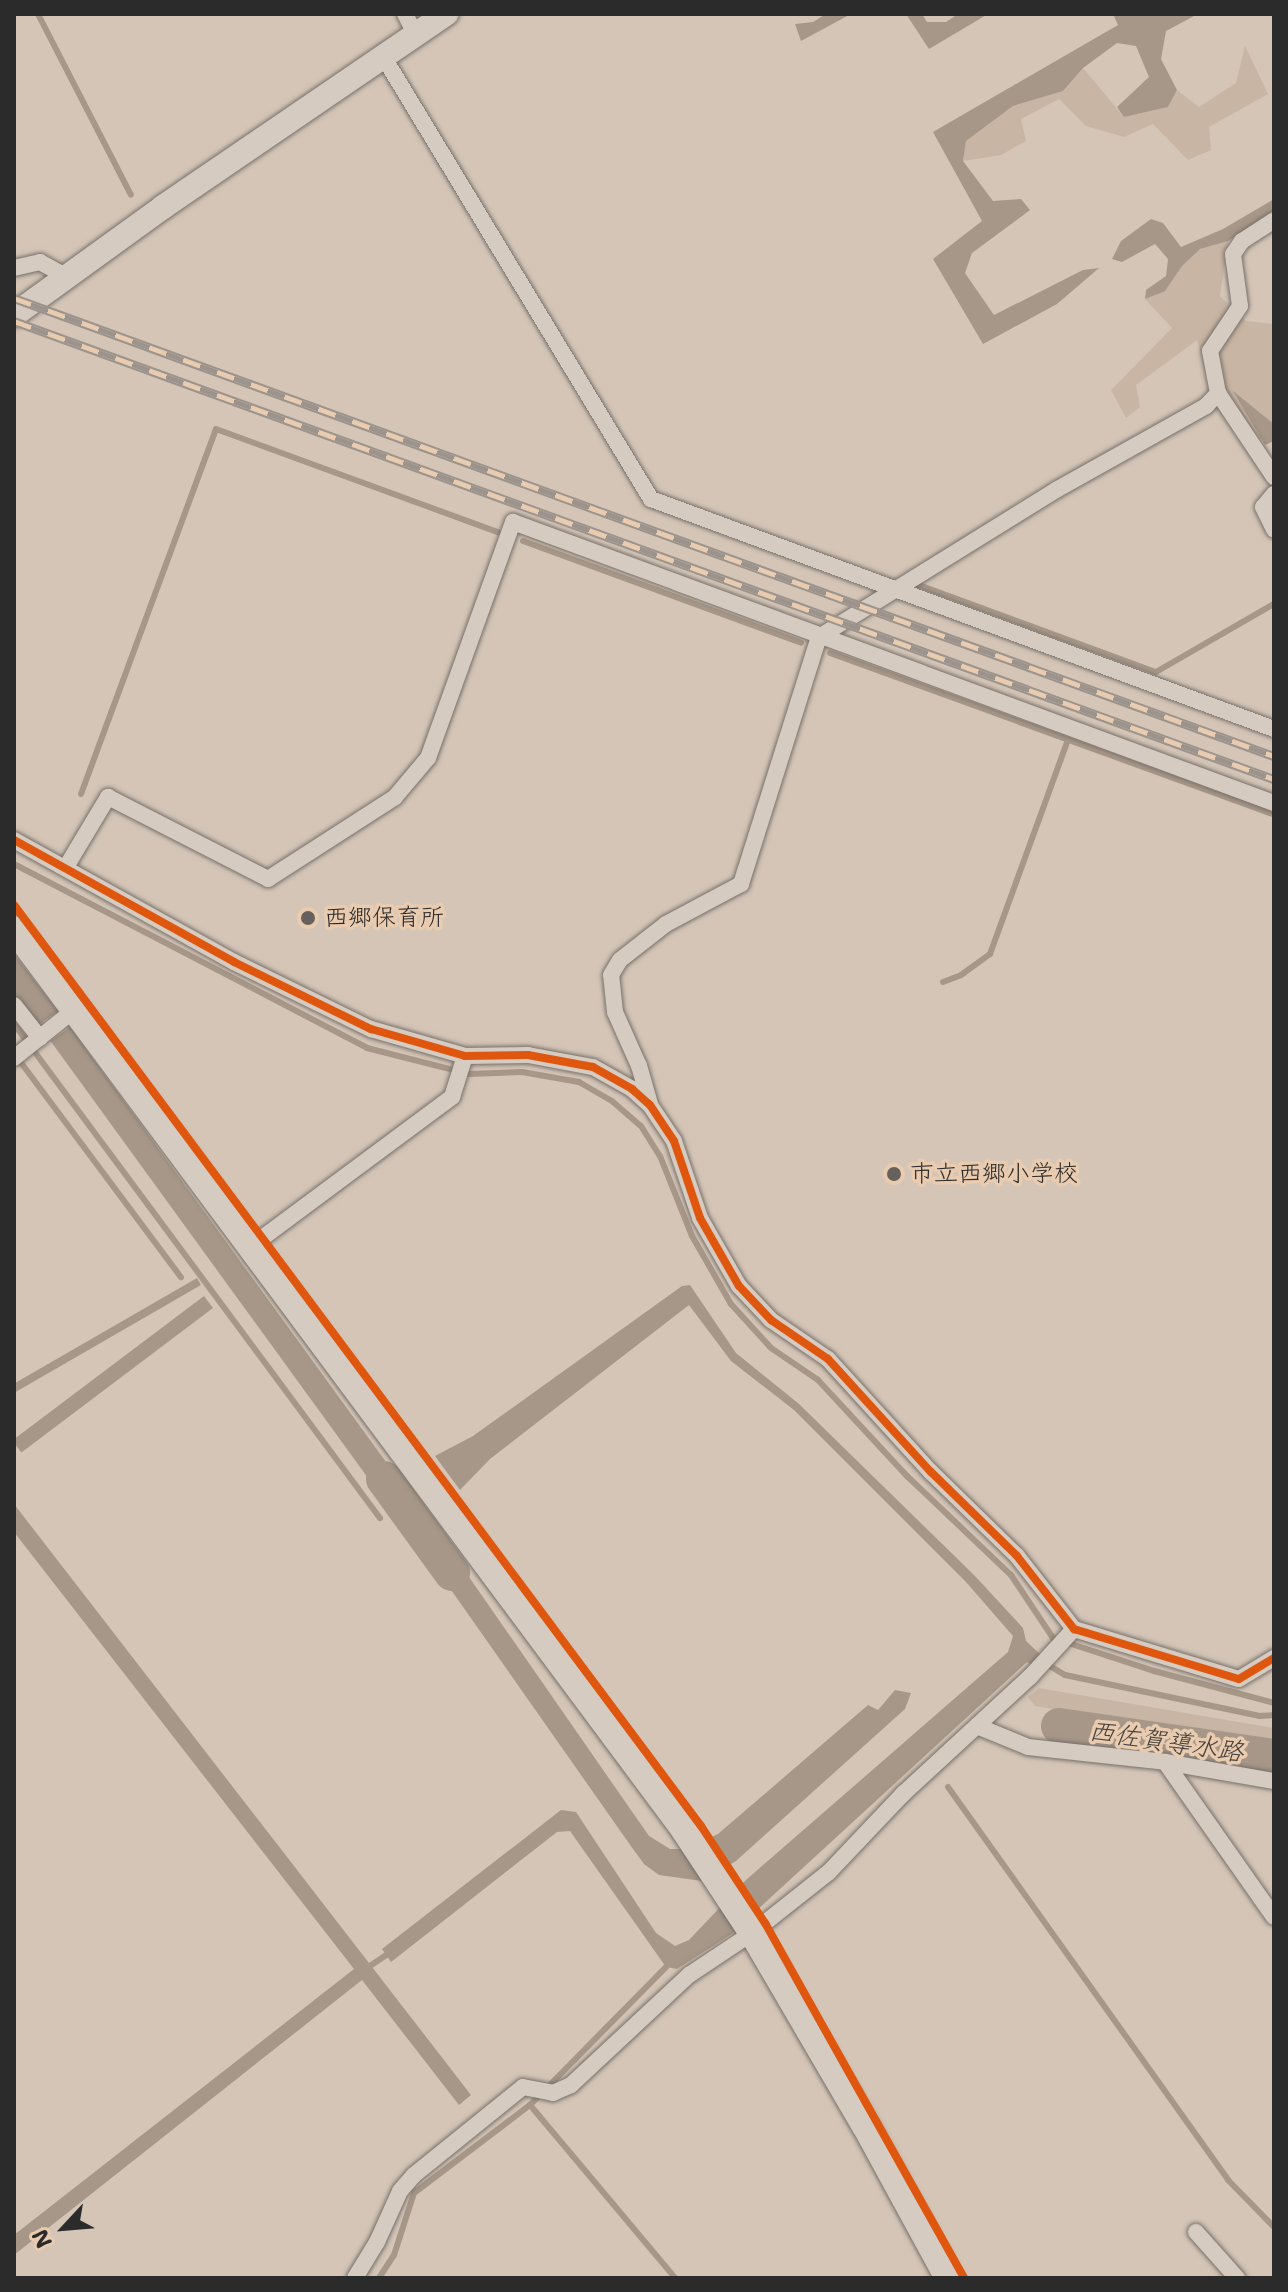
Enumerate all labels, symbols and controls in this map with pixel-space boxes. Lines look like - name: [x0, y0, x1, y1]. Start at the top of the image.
- place label: 西郷保育所: [324, 904, 444, 932]
- marker: 西郷保育所: [299, 909, 317, 927]
- place label: 市立西郷小学校: [910, 1160, 1078, 1188]
- marker: 市立西郷小学校: [885, 1165, 903, 1183]
- water label: 西佐賀導水路: [1087, 1715, 1245, 1767]
- north arrow: [24, 2188, 104, 2268]
- text: N: [25, 2225, 59, 2253]

